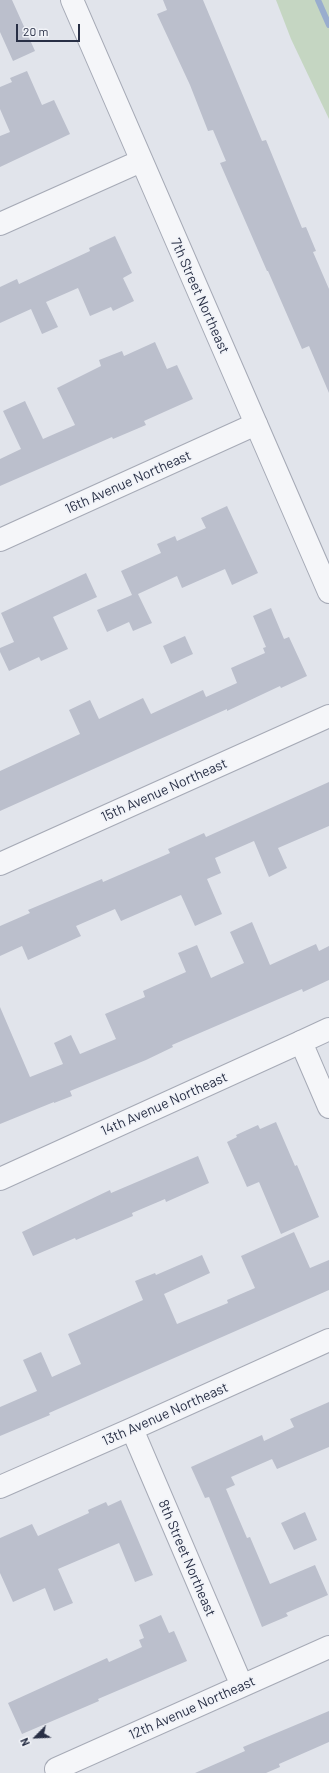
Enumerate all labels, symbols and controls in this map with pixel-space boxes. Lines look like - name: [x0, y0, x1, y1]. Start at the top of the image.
- scale bar: [18, 16, 82, 42]
- text: 20 m: [23, 24, 49, 38]
- street label: 7th Street Northeast: [167, 236, 233, 356]
- street label: 16th Avenue Northeast: [62, 447, 194, 517]
- street label: 15th Avenue Northeast: [98, 755, 230, 825]
- street label: 14th Avenue Northeast: [98, 1069, 230, 1139]
- street label: 13th Avenue Northeast: [99, 1379, 231, 1449]
- street label: 8th Street Northeast: [155, 1497, 219, 1619]
- street label: 12th Avenue Northeast: [126, 1673, 258, 1743]
- north arrow: [16, 1717, 56, 1757]
- text: N: [17, 1736, 32, 1748]

